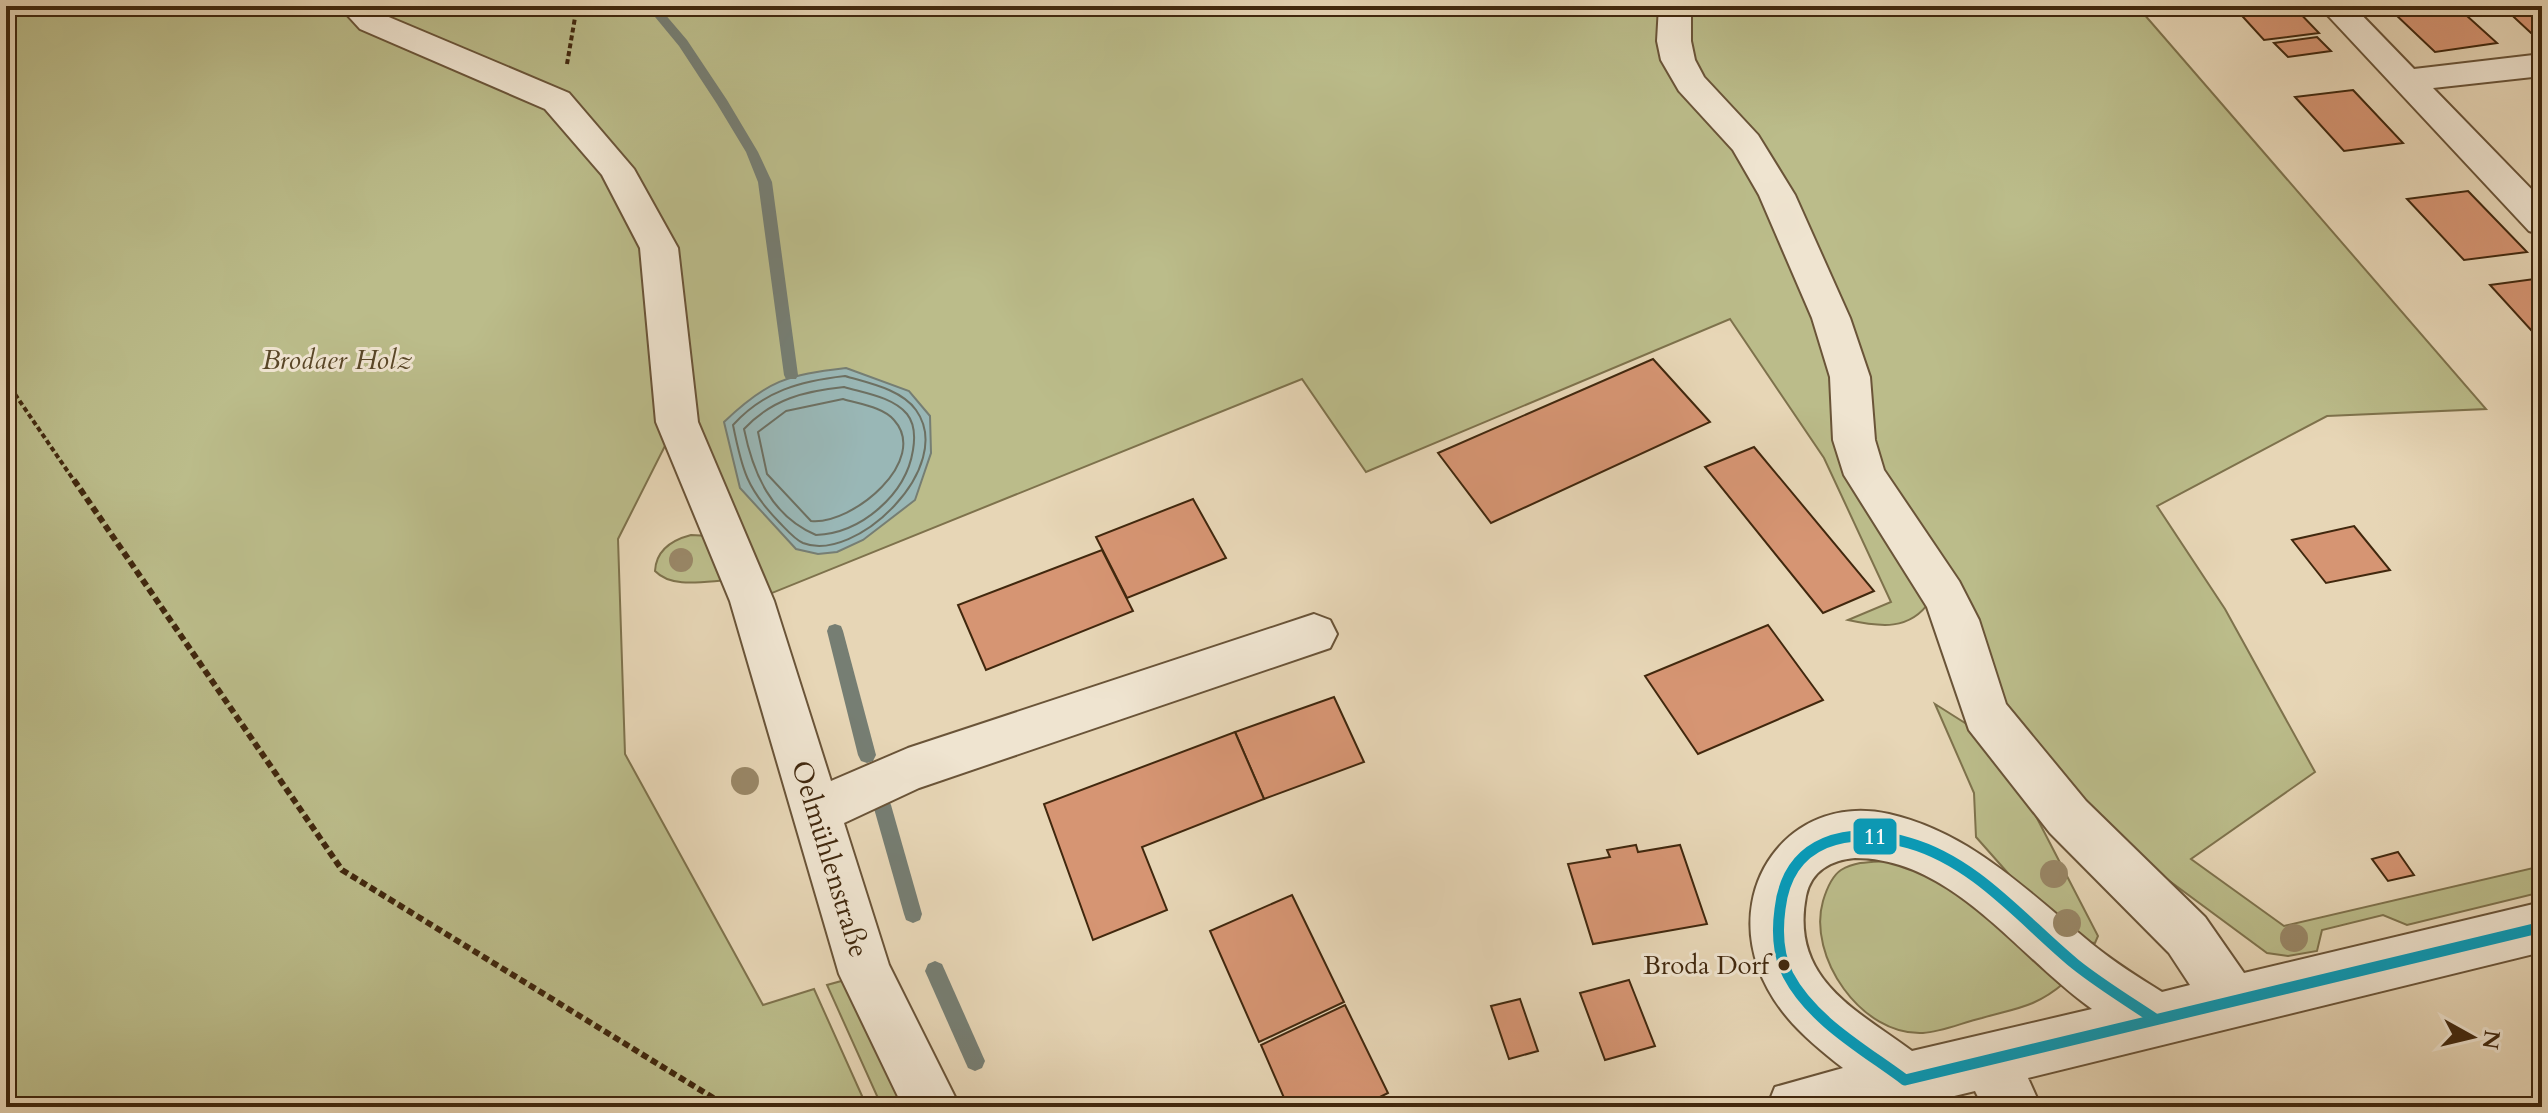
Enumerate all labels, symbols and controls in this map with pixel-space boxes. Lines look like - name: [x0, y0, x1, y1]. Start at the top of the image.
- park label: Brodaer Holz: [262, 341, 412, 379]
- street label: Oelmühlenstraße: [782, 756, 878, 962]
- line badge: 11: [1852, 817, 1898, 856]
- text: 11: [1864, 822, 1886, 852]
- place label: Broda Dorf: [1643, 948, 1773, 983]
- marker: Broda Dorf: [1776, 957, 1792, 973]
- north arrow: [2432, 997, 2512, 1077]
- text: N: [2475, 1028, 2507, 1051]

